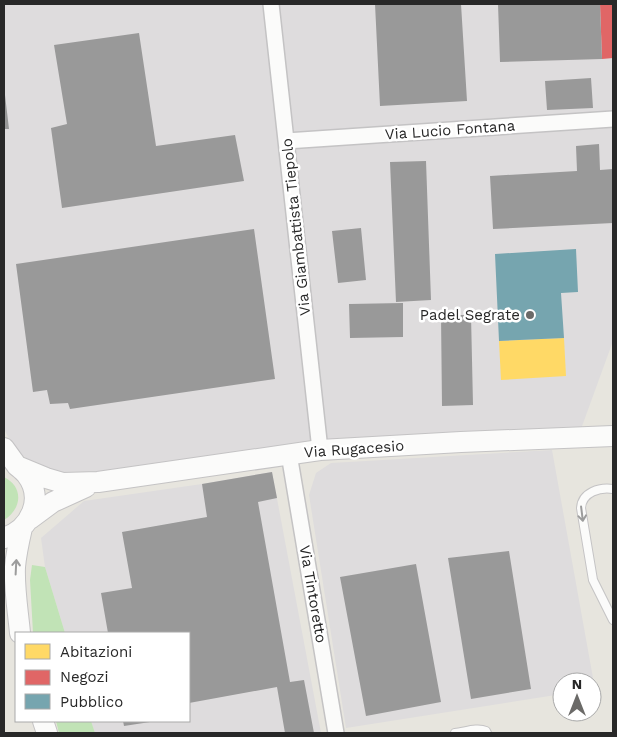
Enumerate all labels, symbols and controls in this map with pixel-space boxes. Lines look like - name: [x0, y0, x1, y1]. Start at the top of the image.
- street label: Via Lucio Fontana: [384, 116, 516, 144]
- street label: Via Giambattista Tiepolo: [278, 137, 314, 317]
- place label: Padel Segrate: [420, 306, 520, 324]
- marker: Padel Segrate: [524, 309, 536, 321]
- street label: Via Rugacesio: [303, 437, 405, 461]
- one-way arrow: [577, 505, 587, 521]
- street label: Via Tintoretto: [296, 544, 330, 644]
- one-way arrow: [11, 560, 20, 576]
- legend: [15, 632, 190, 722]
- text: Abitazioni: [60, 643, 132, 661]
- text: Negozi: [60, 668, 108, 686]
- north arrow: [552, 672, 602, 722]
- text: N: [572, 676, 582, 692]
- text: Pubblico: [60, 693, 123, 711]

